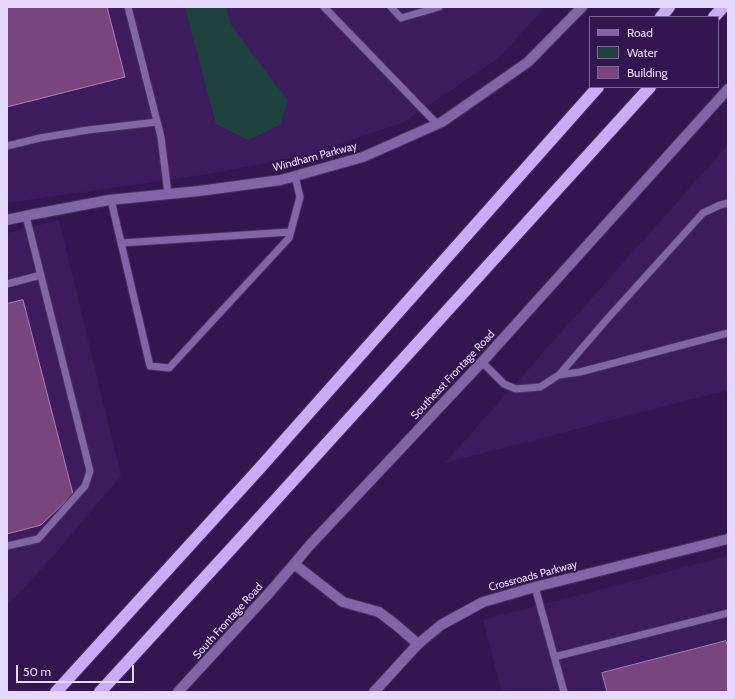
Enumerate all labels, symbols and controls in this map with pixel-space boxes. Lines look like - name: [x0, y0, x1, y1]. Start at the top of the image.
- legend: [589, 16, 719, 88]
- text: Road: [627, 25, 653, 40]
- text: Water: [627, 45, 657, 60]
- text: Building: [627, 65, 668, 80]
- street label: Windham Parkway: [271, 139, 359, 175]
- street label: Southeast Frontage Road: [408, 328, 498, 422]
- street label: Crossroads Parkway: [487, 558, 579, 594]
- street label: South Frontage Road: [190, 580, 266, 662]
- scale bar: [18, 657, 136, 683]
- text: 50 m: [23, 664, 51, 679]

